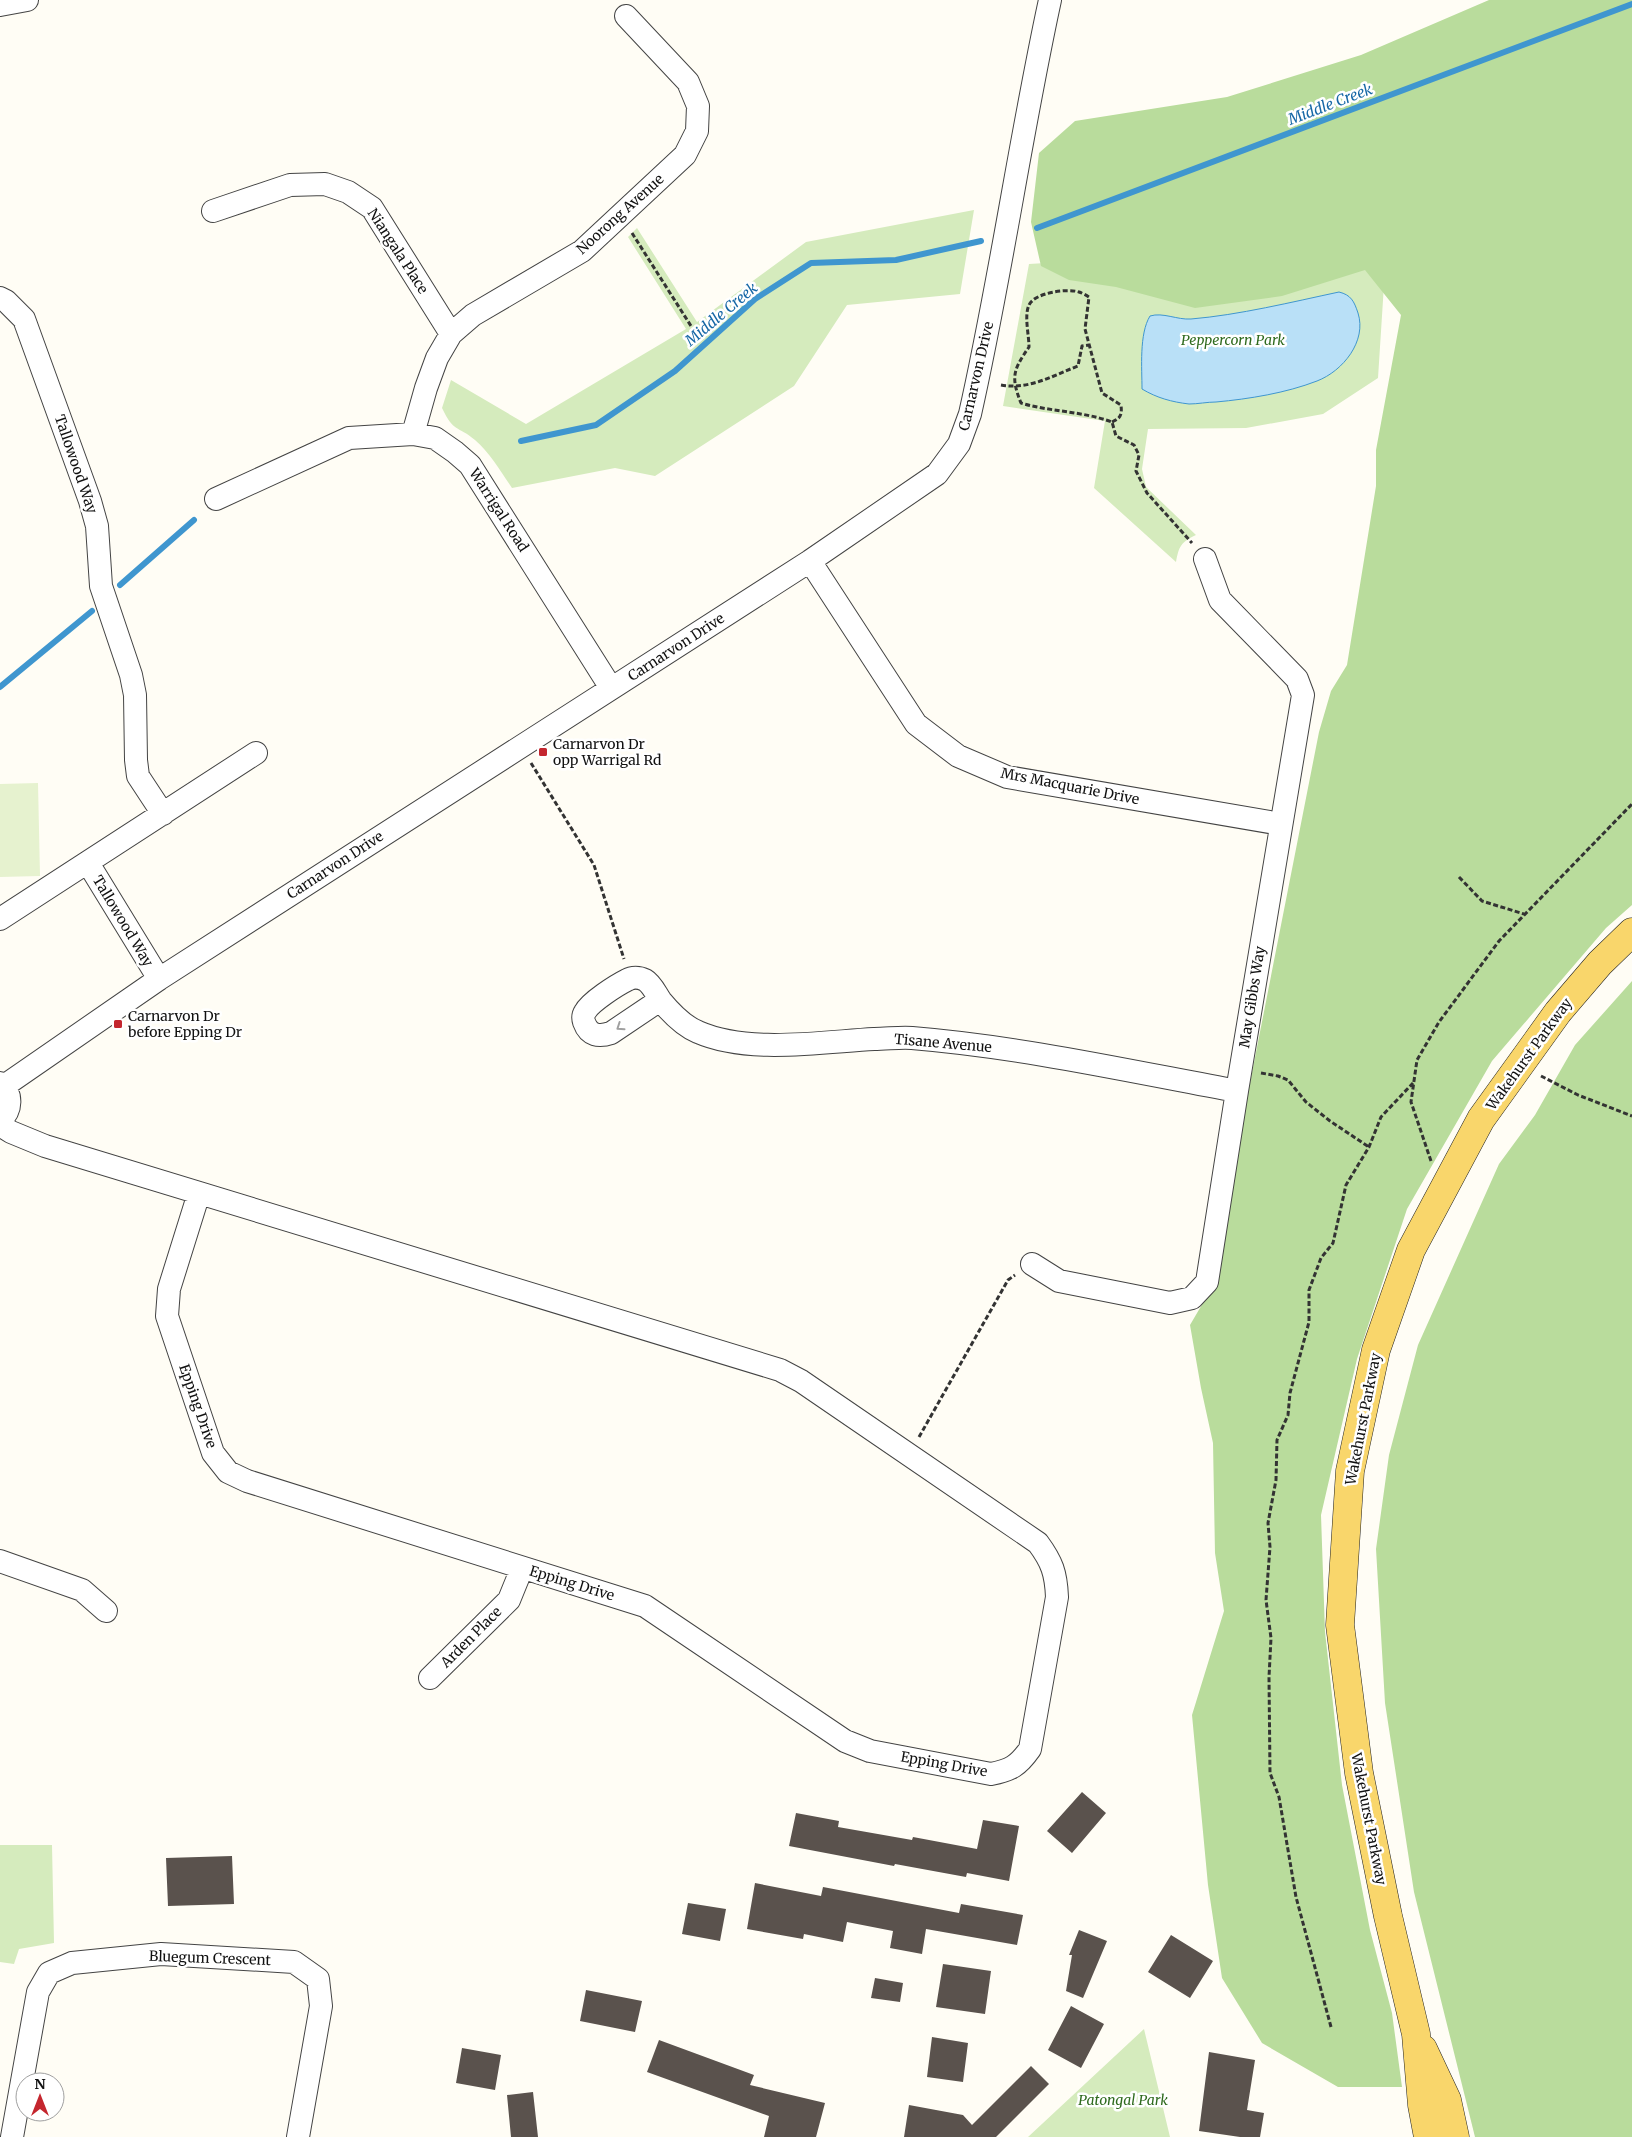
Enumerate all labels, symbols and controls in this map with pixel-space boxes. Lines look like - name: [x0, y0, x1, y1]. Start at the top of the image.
- water label: Middle Creek: [1284, 79, 1376, 129]
- street label: Noorong Avenue: [573, 170, 667, 258]
- street label: Niangala Place: [364, 205, 432, 297]
- water label: Middle Creek: [680, 278, 762, 350]
- street label: Carnarvon Drive: [955, 320, 997, 432]
- park label: Peppercorn Park: [1181, 331, 1285, 349]
- street label: Tallowood Way: [51, 412, 102, 517]
- street label: Warrigal Road: [465, 464, 533, 555]
- street label: Carnarvon Drive: [624, 609, 728, 685]
- place label: Carnarvon Dr opp Warrigal Rd: [553, 735, 662, 769]
- marker: Carnarvon Dr opp Warrigal Rd: [537, 746, 549, 758]
- street label: Mrs Macquarie Drive: [999, 764, 1141, 808]
- street label: Carnarvon Drive: [283, 827, 387, 903]
- street label: Tallowood Way: [89, 872, 158, 971]
- street label: May Gibbs Way: [1235, 944, 1269, 1049]
- street label: Wakehurst Parkway: [1482, 994, 1576, 1114]
- place label: Carnarvon Dr before Epping Dr: [127, 1007, 242, 1041]
- marker: Carnarvon Dr before Epping Dr: [112, 1018, 124, 1030]
- one-way arrow: [616, 1021, 625, 1030]
- street label: Tisane Avenue: [893, 1030, 993, 1056]
- street label: Wakehurst Parkway: [1341, 1351, 1385, 1488]
- street label: Epping Drive: [175, 1362, 221, 1450]
- street label: Epping Drive: [527, 1562, 617, 1604]
- street label: Arden Place: [436, 1603, 505, 1672]
- street label: Epping Drive: [899, 1748, 989, 1780]
- street label: Wakehurst Parkway: [1347, 1750, 1391, 1887]
- street label: Bluegum Crescent: [149, 1947, 272, 1969]
- north arrow: [15, 2072, 65, 2122]
- text: N: [34, 2075, 46, 2093]
- park label: Patongal Park: [1078, 2091, 1168, 2109]

